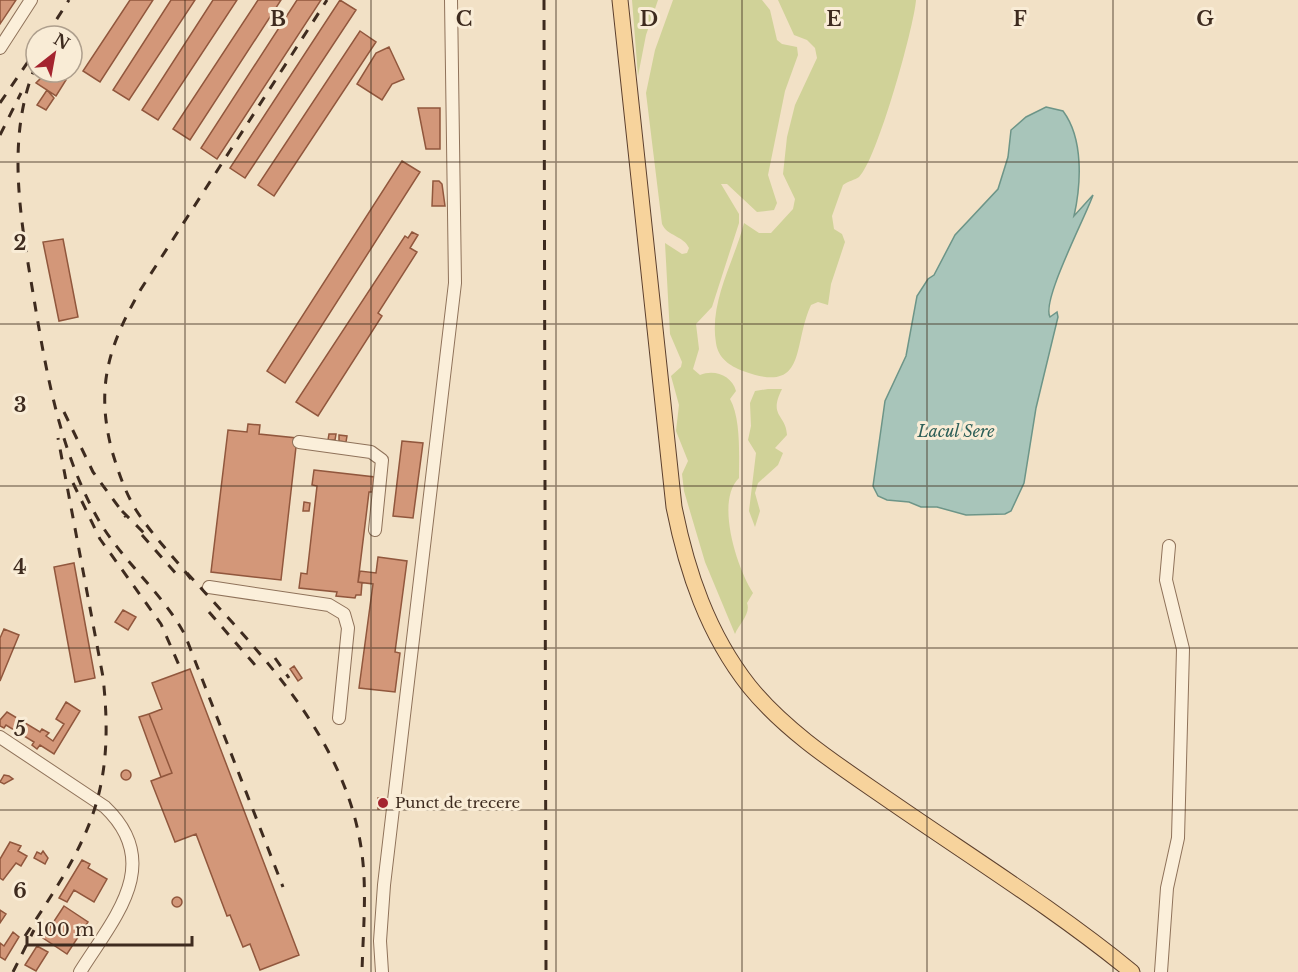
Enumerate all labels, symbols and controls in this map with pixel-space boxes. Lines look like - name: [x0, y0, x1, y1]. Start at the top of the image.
- text: B: [270, 7, 286, 31]
- text: C: [456, 7, 472, 31]
- text: D: [640, 7, 658, 31]
- text: E: [826, 7, 842, 31]
- text: F: [1013, 7, 1027, 31]
- text: G: [1196, 7, 1214, 31]
- north arrow: [24, 24, 84, 84]
- text: N: [50, 29, 73, 54]
- text: 2: [13, 231, 27, 255]
- text: 3: [14, 393, 26, 417]
- water label: Lacul Sere: [917, 421, 995, 441]
- text: 4: [13, 555, 27, 579]
- text: 5: [14, 717, 26, 741]
- place label: Punct de trecere: [395, 793, 520, 812]
- marker: Punct de trecere: [376, 796, 390, 810]
- text: 6: [13, 879, 27, 903]
- scale bar: [27, 909, 192, 947]
- text: 100 m: [36, 919, 94, 941]

